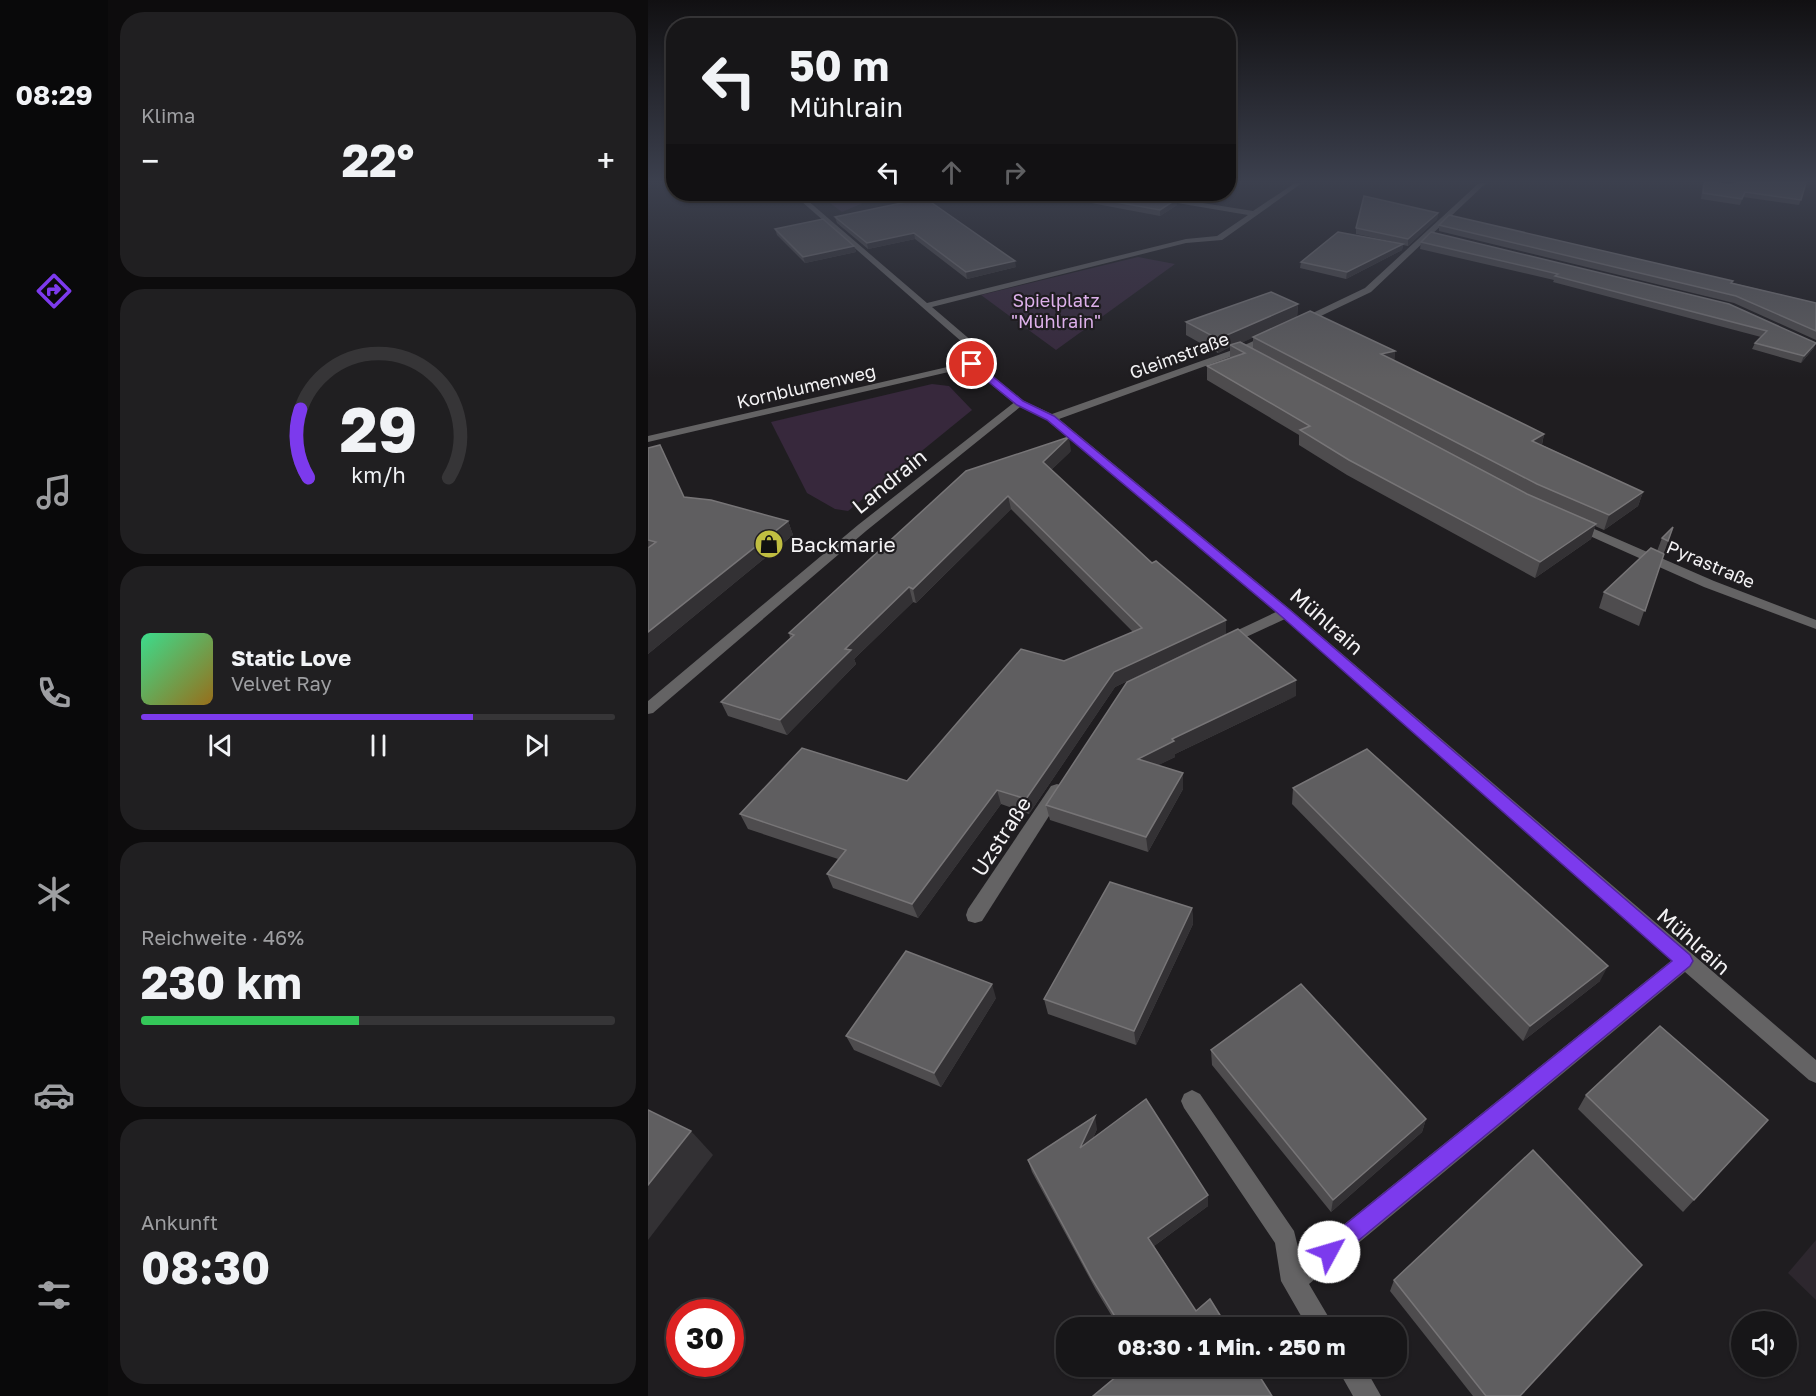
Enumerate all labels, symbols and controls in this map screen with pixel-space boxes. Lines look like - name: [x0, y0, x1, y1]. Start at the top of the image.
- text: 50 m: [789, 40, 889, 90]
- icon: left: [690, 42, 768, 120]
- text: 08:29: [15, 79, 93, 111]
- text: Mühlrain: [789, 91, 903, 123]
- text: Klima: [141, 103, 195, 127]
- text: 22°: [342, 133, 414, 187]
- text: −: [141, 141, 159, 180]
- text: +: [597, 141, 615, 180]
- icon: left: [872, 156, 905, 189]
- icon: ahead: [935, 156, 968, 189]
- icon: right: [998, 156, 1031, 189]
- icon: directions: [33, 270, 75, 312]
- park label: Spielplatz "Mühlrain": [1011, 289, 1101, 332]
- street label: Gleimstraße: [1126, 327, 1232, 383]
- pin: [946, 338, 997, 389]
- icon: arrive: [955, 347, 988, 380]
- street label: Kornblumenweg: [734, 359, 878, 413]
- text: 29: [339, 391, 417, 466]
- street label: Landrain: [847, 443, 931, 519]
- text: km/h: [351, 463, 405, 489]
- icon: music: [33, 471, 75, 513]
- shop icon: Backmarie: [753, 528, 785, 560]
- place label: Backmarie: [790, 531, 896, 557]
- street label: Pyrastraße: [1663, 536, 1759, 592]
- street label: Mühlrain: [1285, 582, 1369, 660]
- text: Static Love: [231, 644, 351, 671]
- text: Velvet Ray: [231, 671, 332, 695]
- icon: phone: [33, 672, 75, 714]
- icon: previous: [204, 729, 237, 762]
- icon: pause: [362, 729, 395, 762]
- icon: next: [520, 729, 553, 762]
- street label: Uzstraße: [966, 791, 1036, 881]
- icon: climate: [33, 873, 75, 915]
- street label: Mühlrain: [1652, 902, 1736, 980]
- text: Reichweite · 46%: [141, 925, 304, 949]
- text: 230 km: [141, 955, 302, 1009]
- icon: car: [33, 1074, 75, 1116]
- text: Ankunft: [141, 1210, 218, 1234]
- position arrow: [1297, 1220, 1361, 1284]
- text: 08:30: [141, 1240, 270, 1294]
- icon: filters: [33, 1274, 75, 1316]
- speed limit sign: 30: [666, 1299, 744, 1377]
- map controls: [1731, 1311, 1797, 1377]
- button: sound: [1731, 1311, 1797, 1377]
- text: 08:30 · 1 Min. · 250 m: [1118, 1333, 1345, 1360]

